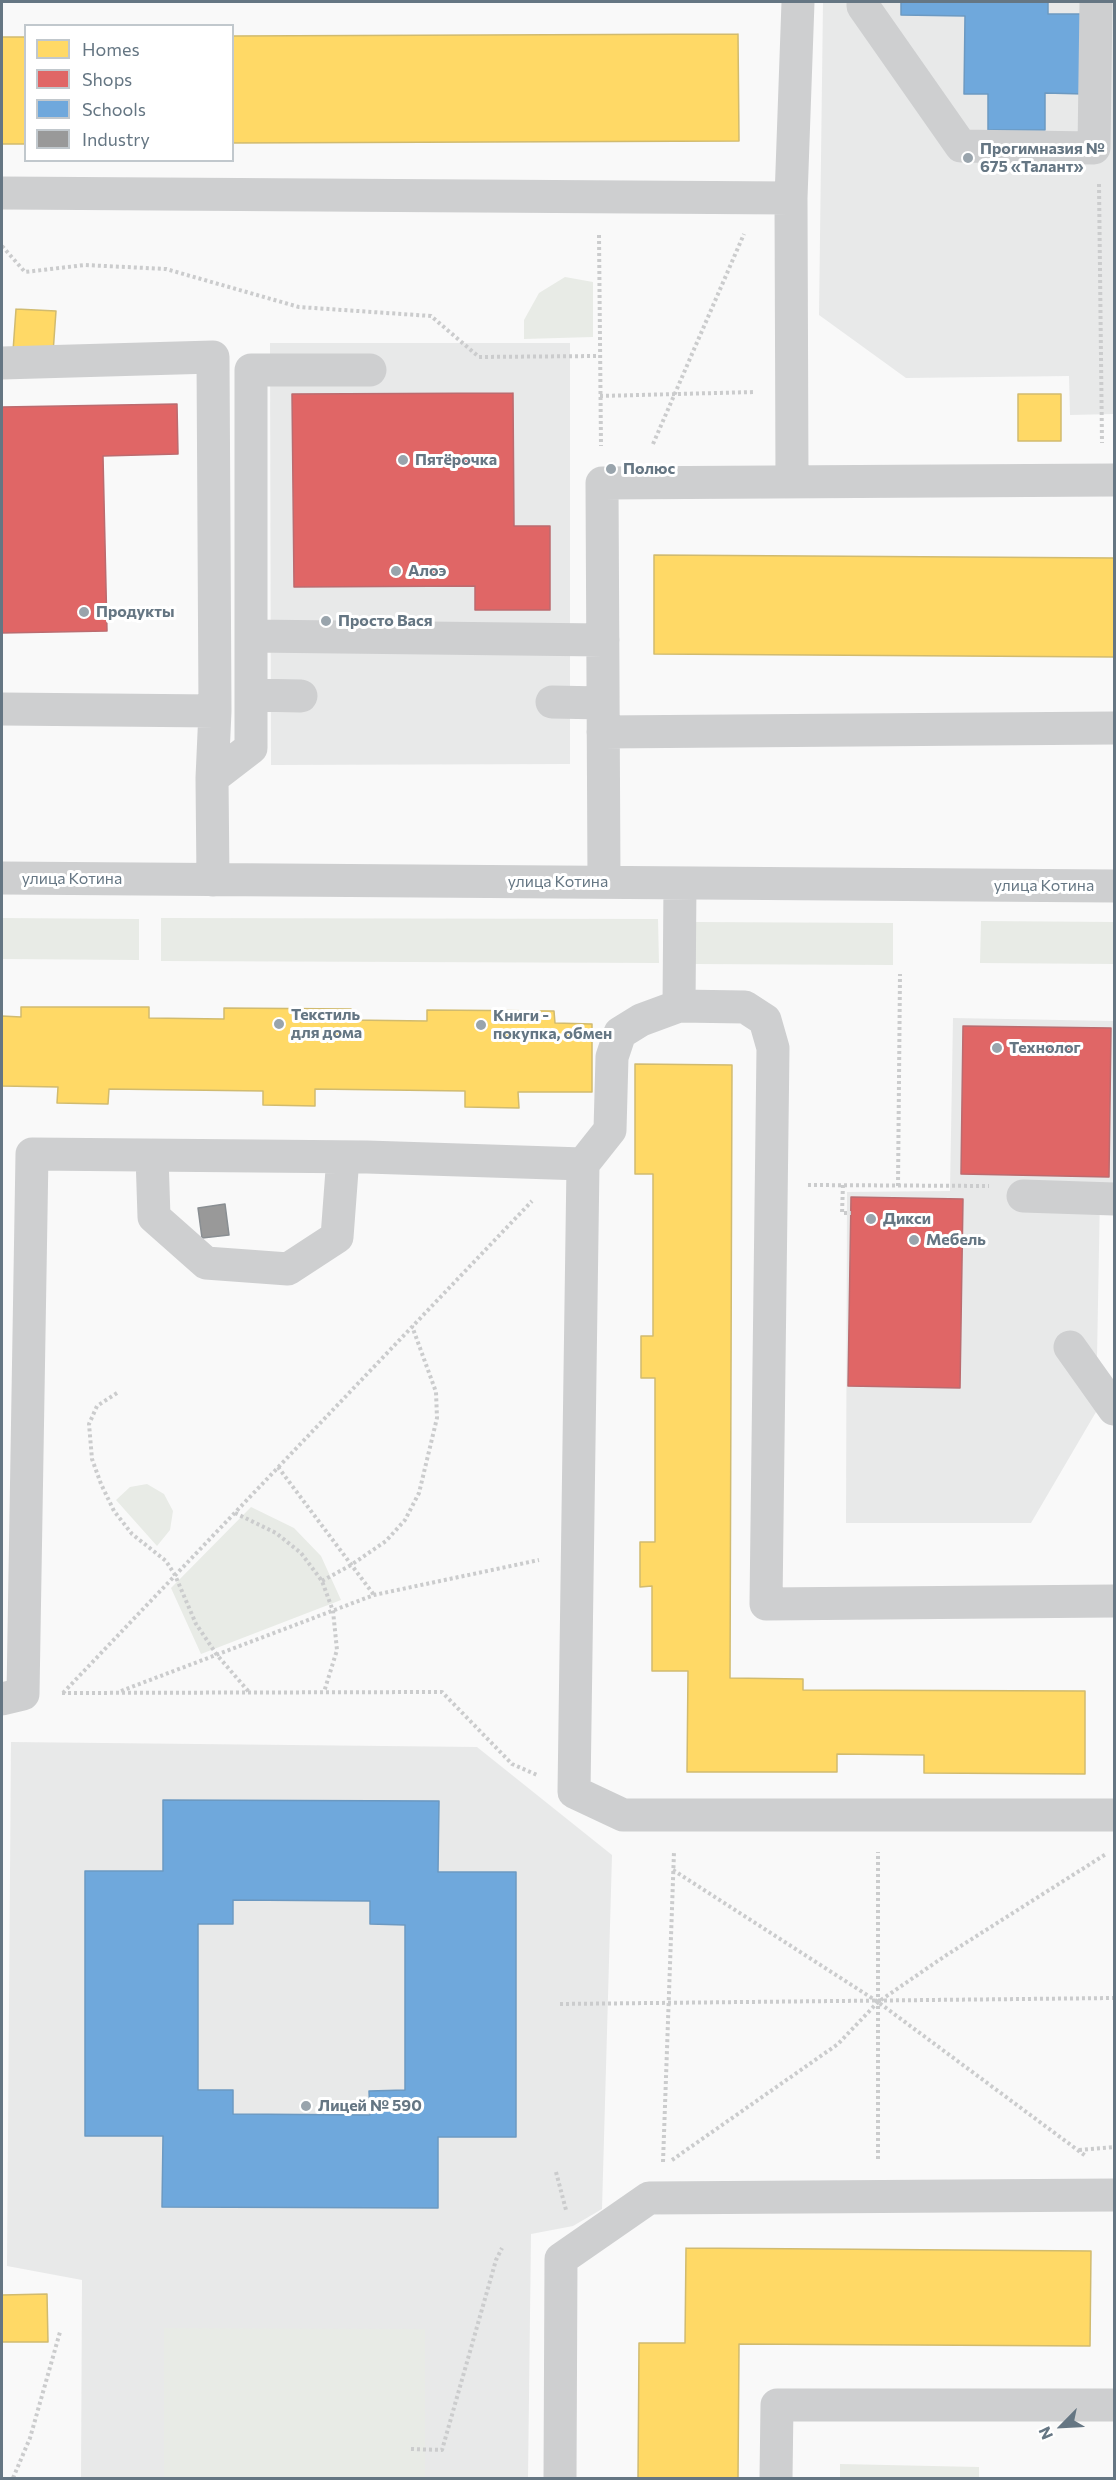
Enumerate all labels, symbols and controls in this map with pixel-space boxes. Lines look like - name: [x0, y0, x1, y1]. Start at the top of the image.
- legend: [24, 24, 234, 162]
- text: Homes: [82, 38, 140, 60]
- text: Shops: [82, 68, 132, 90]
- text: Schools: [82, 98, 146, 120]
- text: Industry: [82, 128, 150, 150]
- place label: Прогимназия № 675 «Талант»: [980, 139, 1105, 177]
- marker: Прогимназия № 675 «Талант»: [961, 151, 975, 165]
- place label: Пятёрочка: [415, 450, 497, 470]
- marker: Пятёрочка: [396, 453, 410, 467]
- place label: Полюс: [623, 459, 675, 479]
- marker: Полюс: [604, 462, 618, 476]
- place label: Алоэ: [408, 561, 447, 581]
- marker: Алоэ: [389, 564, 403, 578]
- place label: Продукты: [96, 602, 175, 622]
- marker: Продукты: [77, 605, 91, 619]
- place label: Просто Вася: [338, 611, 432, 631]
- marker: Просто Вася: [319, 614, 333, 628]
- street label: улица Котина: [22, 869, 122, 889]
- street label: улица Котина: [508, 872, 608, 892]
- street label: улица Котина: [994, 876, 1094, 896]
- place label: Текстиль для дома: [291, 1005, 362, 1043]
- place label: Книги - покупка, обмен: [493, 1006, 612, 1044]
- marker: Текстиль для дома: [272, 1017, 286, 1031]
- marker: Книги - покупка, обмен: [474, 1018, 488, 1032]
- place label: Технолог: [1009, 1038, 1081, 1058]
- marker: Технолог: [990, 1041, 1004, 1055]
- place label: Дикси: [883, 1209, 931, 1229]
- marker: Дикси: [864, 1212, 878, 1226]
- place label: Мебель: [926, 1230, 986, 1250]
- marker: Мебель: [907, 1233, 921, 1247]
- place label: Лицей № 590: [318, 2096, 422, 2116]
- marker: Лицей № 590: [299, 2099, 313, 2113]
- north arrow: [1032, 2396, 1092, 2456]
- text: N: [1034, 2424, 1056, 2443]

